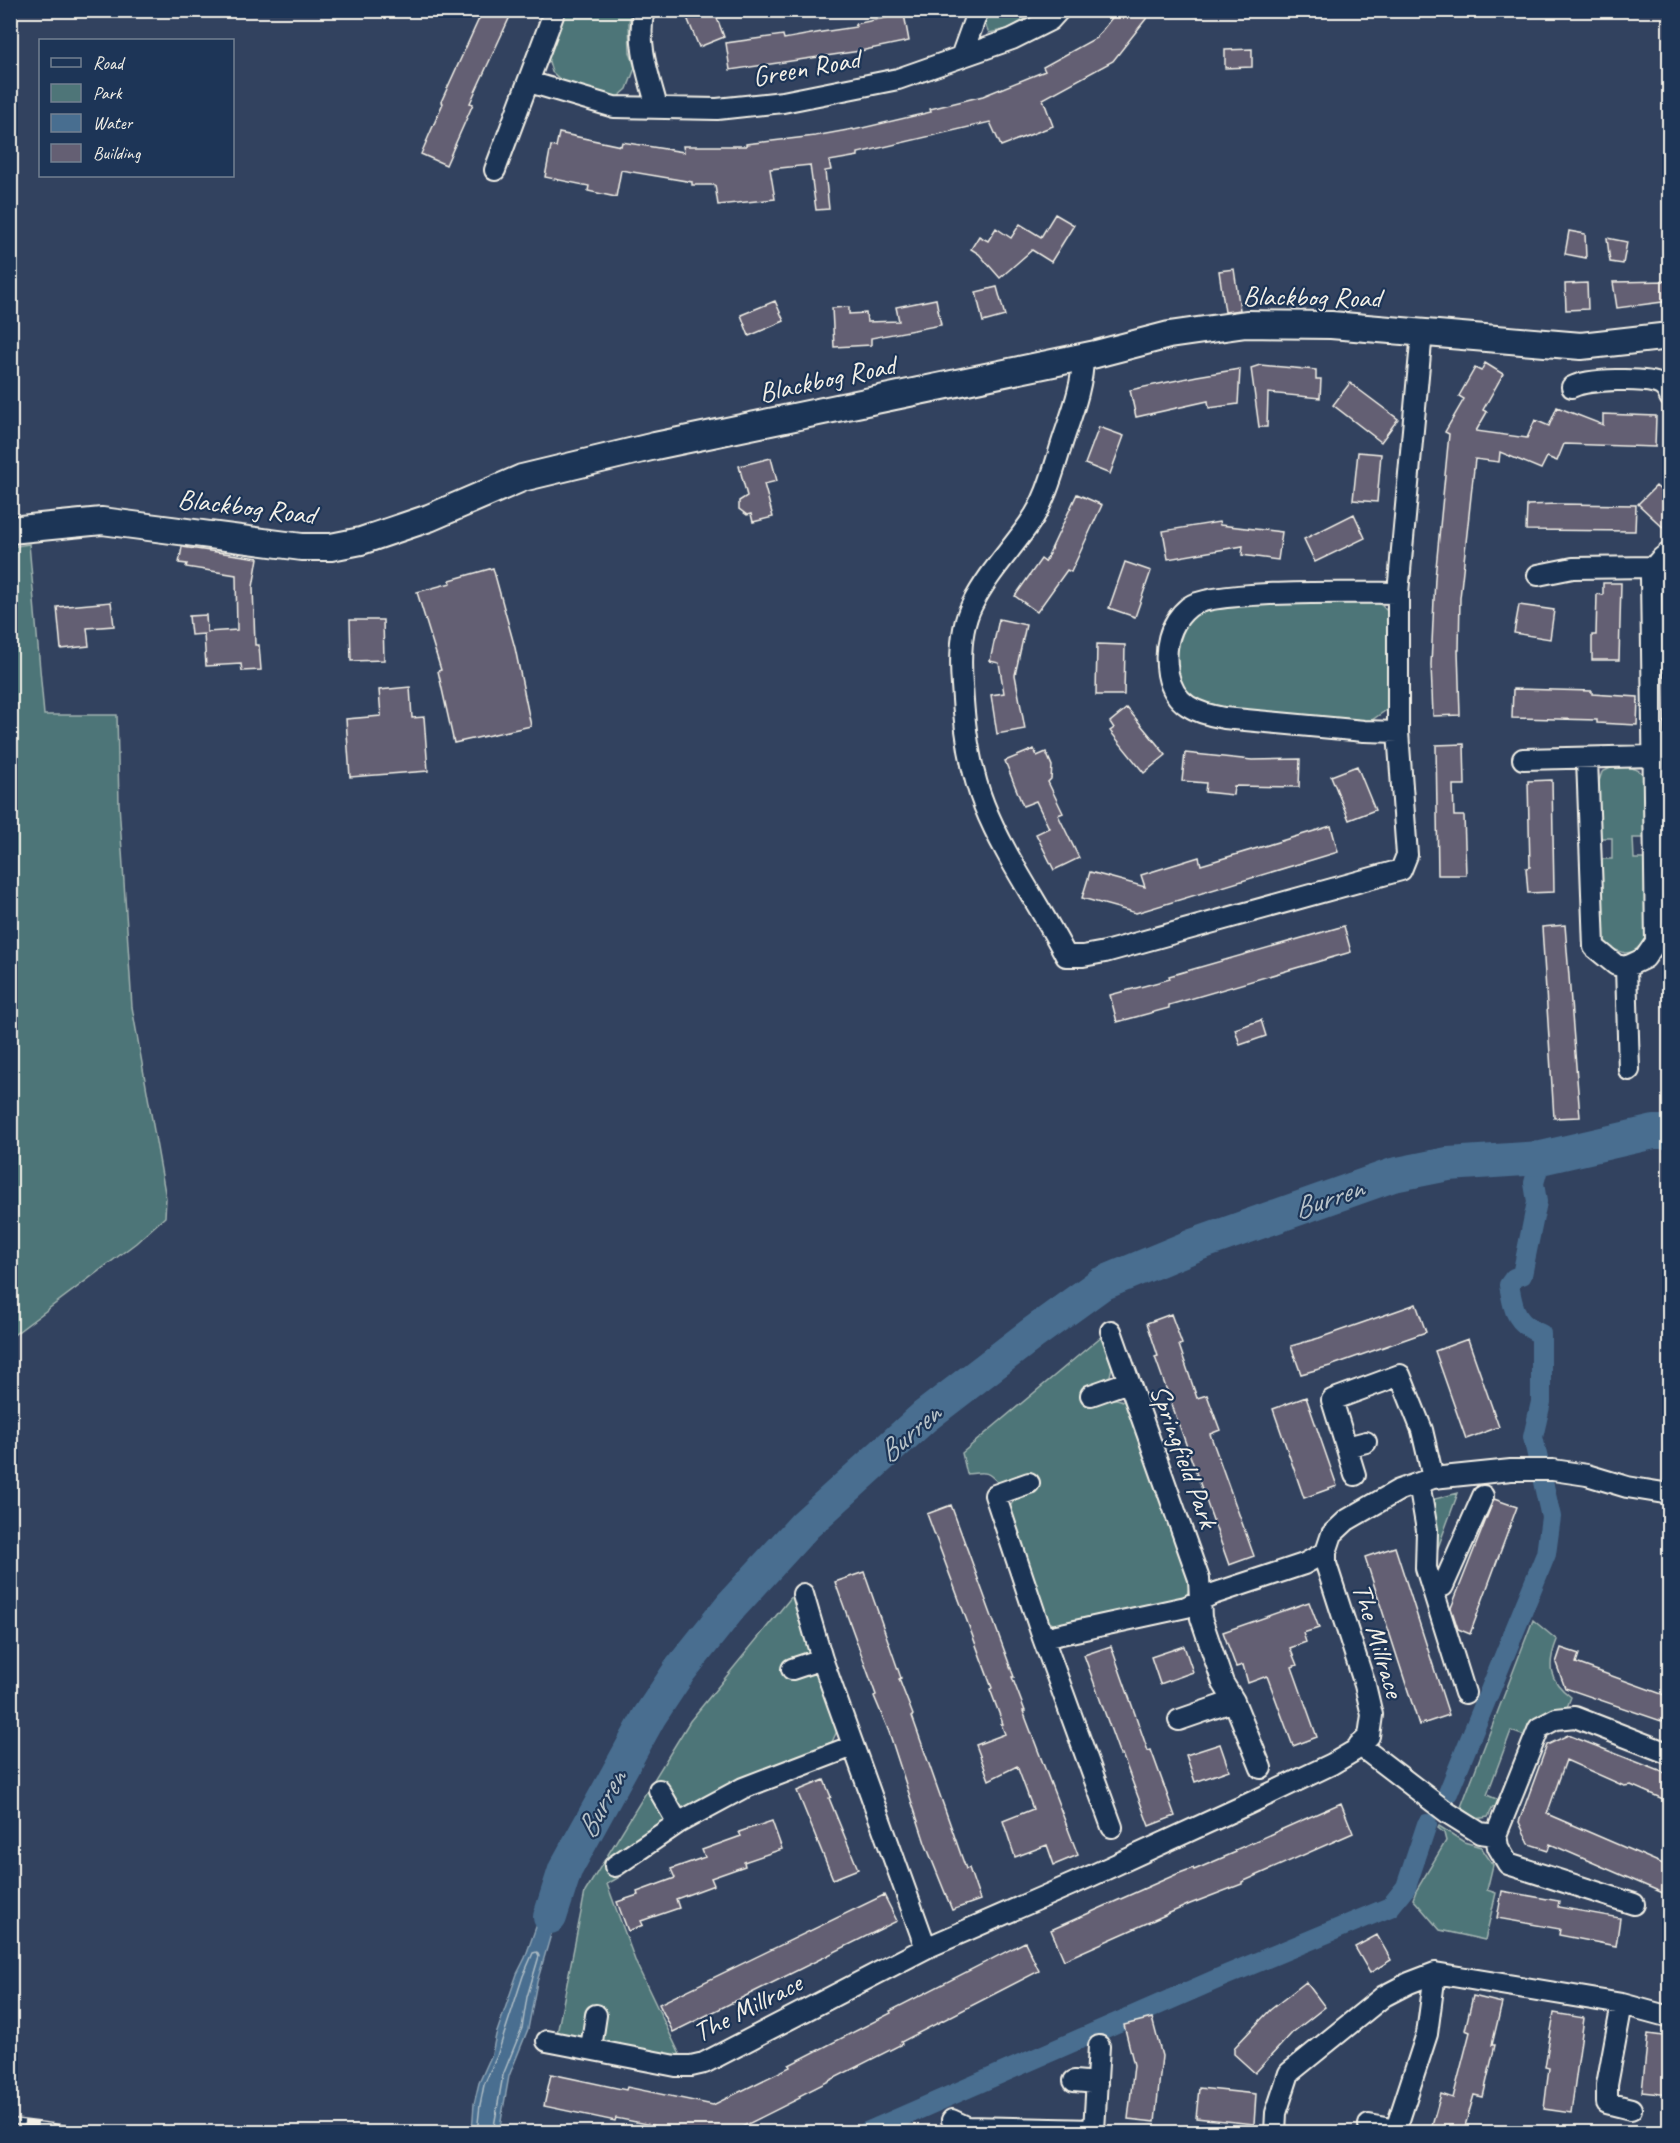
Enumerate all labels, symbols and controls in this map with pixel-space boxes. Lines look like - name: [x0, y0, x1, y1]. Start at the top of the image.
- legend: [39, 39, 234, 177]
- street label: Green Road: [750, 40, 866, 94]
- text: Road: [93, 52, 126, 74]
- text: Park: [93, 82, 123, 104]
- text: Water: [93, 112, 134, 134]
- text: Building: [93, 142, 142, 164]
- street label: Blackbog Road: [1242, 278, 1386, 315]
- street label: Blackbog Road: [756, 346, 902, 410]
- street label: Blackbog Road: [176, 481, 322, 533]
- water label: Burren: [1288, 1168, 1370, 1228]
- street label: Springfield Park: [1142, 1380, 1227, 1534]
- water label: Burren: [870, 1394, 950, 1471]
- street label: The Millrace: [1345, 1579, 1413, 1703]
- water label: Burren: [567, 1761, 636, 1845]
- street label: The Millrace: [687, 1964, 809, 2050]

